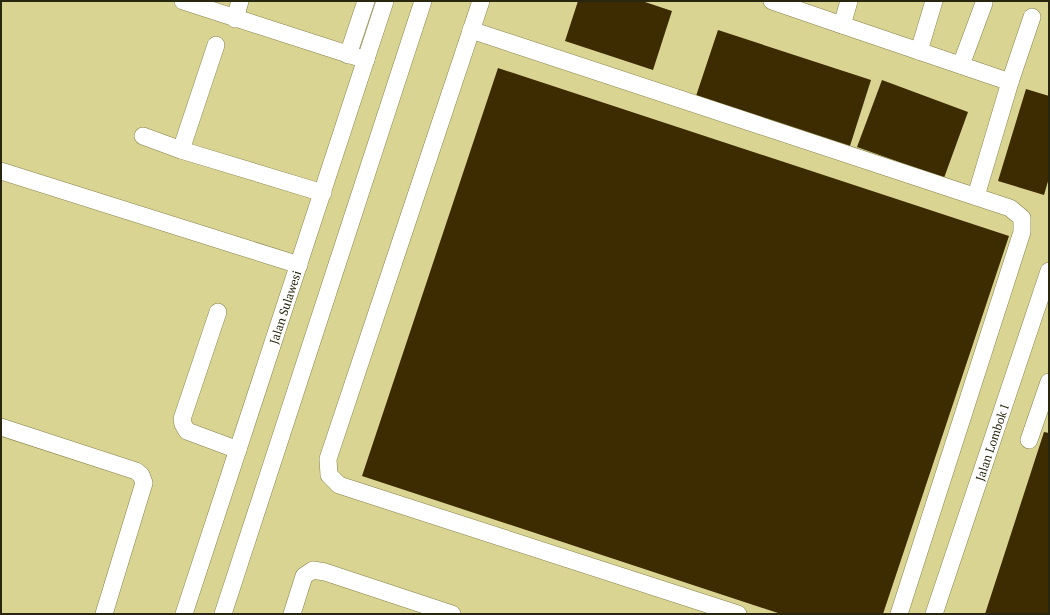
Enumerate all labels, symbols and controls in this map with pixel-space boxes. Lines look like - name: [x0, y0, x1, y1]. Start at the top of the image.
- street label: Jalan Sulawesi: [266, 268, 304, 346]
- street label: Jalan Lombok I: [972, 402, 1011, 483]

